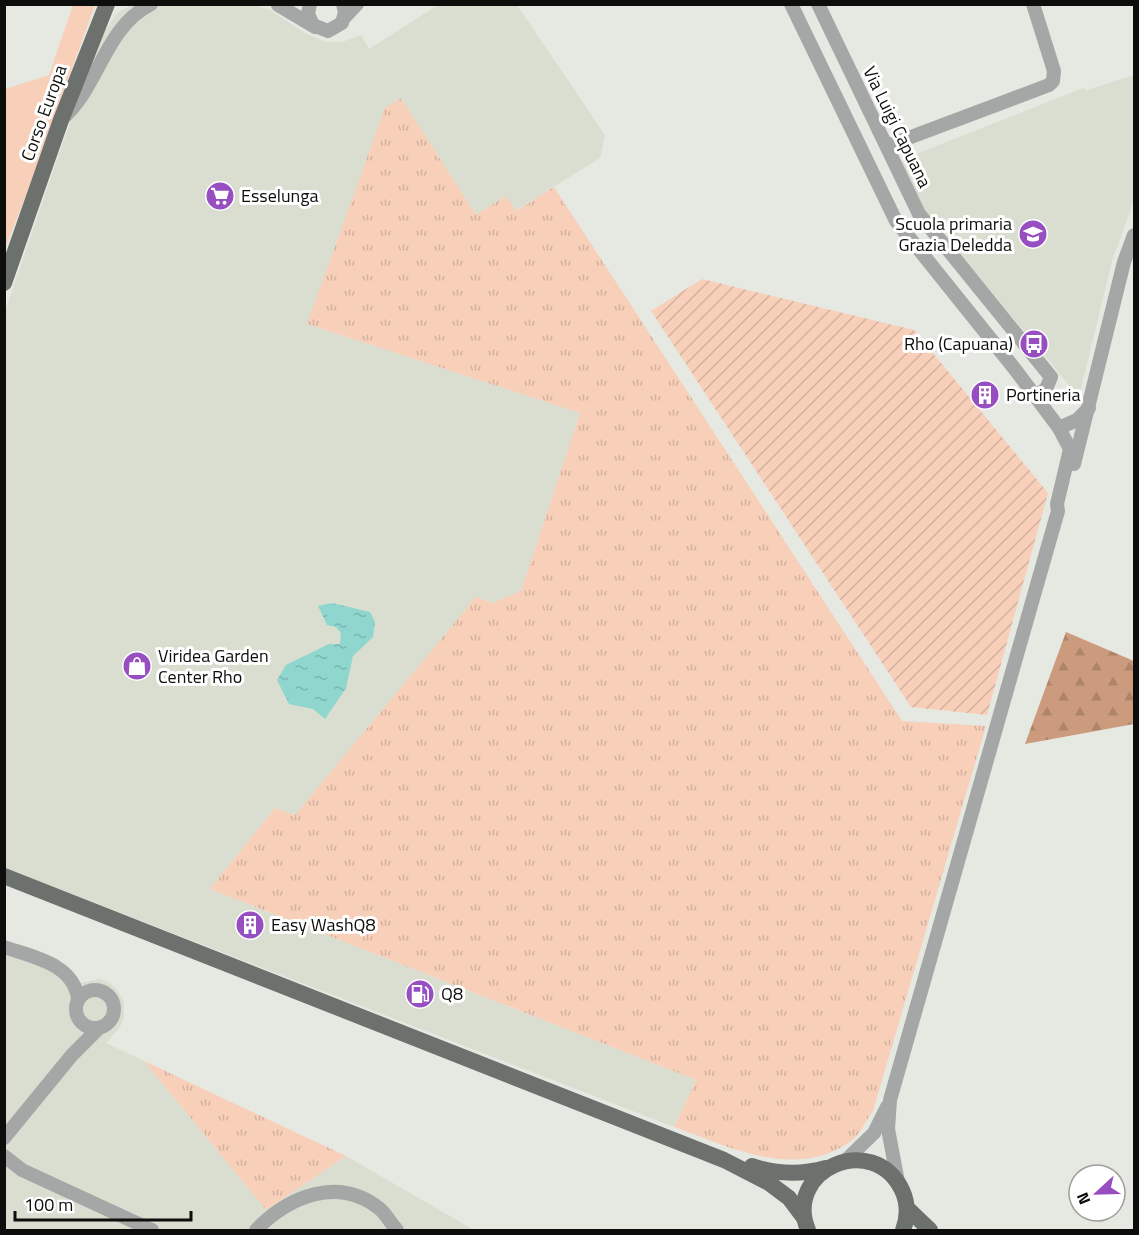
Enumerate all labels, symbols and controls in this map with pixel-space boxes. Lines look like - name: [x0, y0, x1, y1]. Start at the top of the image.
- street label: Corso Europa: [14, 61, 73, 165]
- street label: Via Luigi Capuana: [856, 61, 939, 192]
- supermarket icon: Esselunga: [204, 180, 236, 212]
- place label: Esselunga: [241, 182, 318, 209]
- place label: Scuola primaria Grazia Deledda: [895, 210, 1012, 258]
- school or university icon: Scuola primaria Grazia Deledda: [1017, 218, 1049, 250]
- bus stop icon: Rho (Capuana): [1018, 328, 1050, 360]
- place label: Rho (Capuana): [904, 330, 1013, 357]
- building icon: Portineria: [969, 379, 1001, 411]
- place label: Portineria: [1006, 381, 1081, 408]
- place label: Viridea Garden Center Rho: [158, 642, 269, 690]
- shop icon: Viridea Garden Center Rho: [121, 650, 153, 682]
- building icon: Easy WashQ8: [234, 909, 266, 941]
- place label: Easy WashQ8: [271, 911, 376, 938]
- fuel station icon: Q8: [404, 978, 436, 1010]
- place label: Q8: [441, 980, 463, 1007]
- north arrow: [1067, 1163, 1127, 1223]
- scale bar: [15, 1184, 190, 1222]
- text: N: [1070, 1189, 1096, 1208]
- text: 100 m: [24, 1191, 73, 1218]

